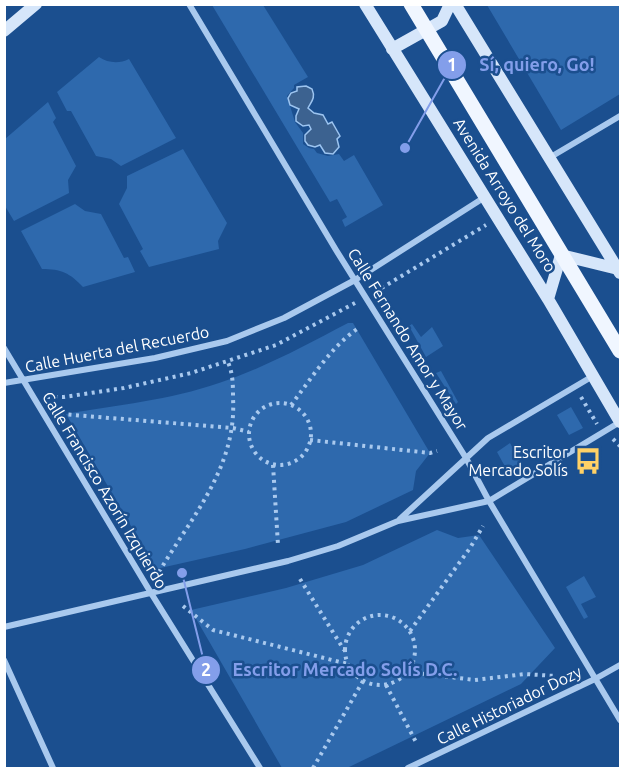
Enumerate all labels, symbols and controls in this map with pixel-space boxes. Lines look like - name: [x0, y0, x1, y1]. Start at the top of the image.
- callout: Sí, quiero, Go!: [437, 47, 607, 83]
- text: 1: [447, 54, 457, 74]
- text: Sí, quiero, Go!: [479, 54, 595, 74]
- street label: Avenida Arroyo del Moro: [450, 115, 560, 275]
- street label: Calle Fernando Amor y Mayor: [344, 245, 472, 433]
- street label: Calle Huerta del Recuerdo: [23, 322, 211, 376]
- street label: Calle Francisco Azorín Izquierdo: [39, 388, 171, 592]
- place label: Escritor Mercado Solís: [468, 443, 568, 479]
- bus stop icon: Escritor Mercado Solís: [573, 446, 603, 476]
- callout: Escritor Mercado Solís D.C.: [191, 652, 470, 688]
- text: 2: [201, 659, 211, 679]
- text: Escritor Mercado Solís D.C.: [232, 659, 458, 679]
- street label: Calle Historiador Dozy: [434, 662, 585, 748]

